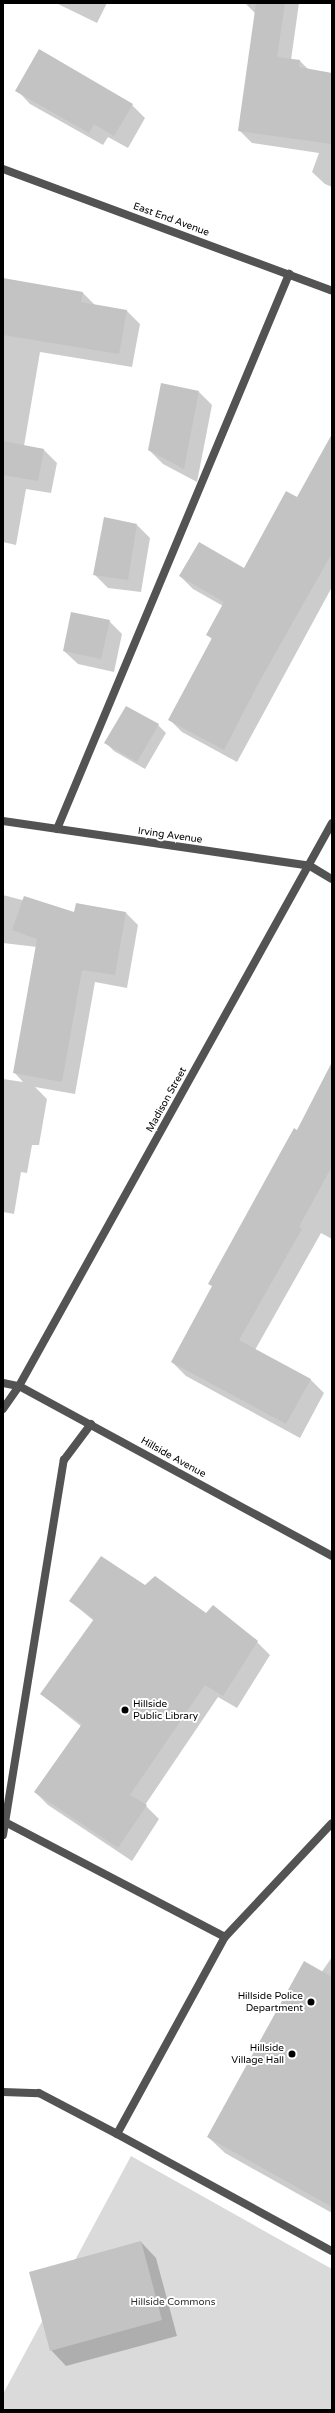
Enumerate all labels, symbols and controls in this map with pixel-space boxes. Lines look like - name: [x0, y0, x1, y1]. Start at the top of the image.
- street label: East End Avenue: [131, 201, 211, 239]
- street label: Irving Avenue: [137, 826, 203, 846]
- street label: Madison Street: [144, 1066, 190, 1134]
- street label: Hillside Avenue: [138, 1435, 208, 1481]
- place label: Hillside Public Library: [133, 1698, 198, 1722]
- marker: Hillside Public Library: [120, 1705, 130, 1715]
- place label: Hillside Police Department: [238, 1990, 303, 2014]
- marker: Hillside Police Department: [306, 1997, 316, 2007]
- place label: Hillside Village Hall: [231, 2042, 284, 2066]
- marker: Hillside Village Hall: [287, 2049, 297, 2059]
- park label: Hillside Commons: [131, 2297, 215, 2309]

